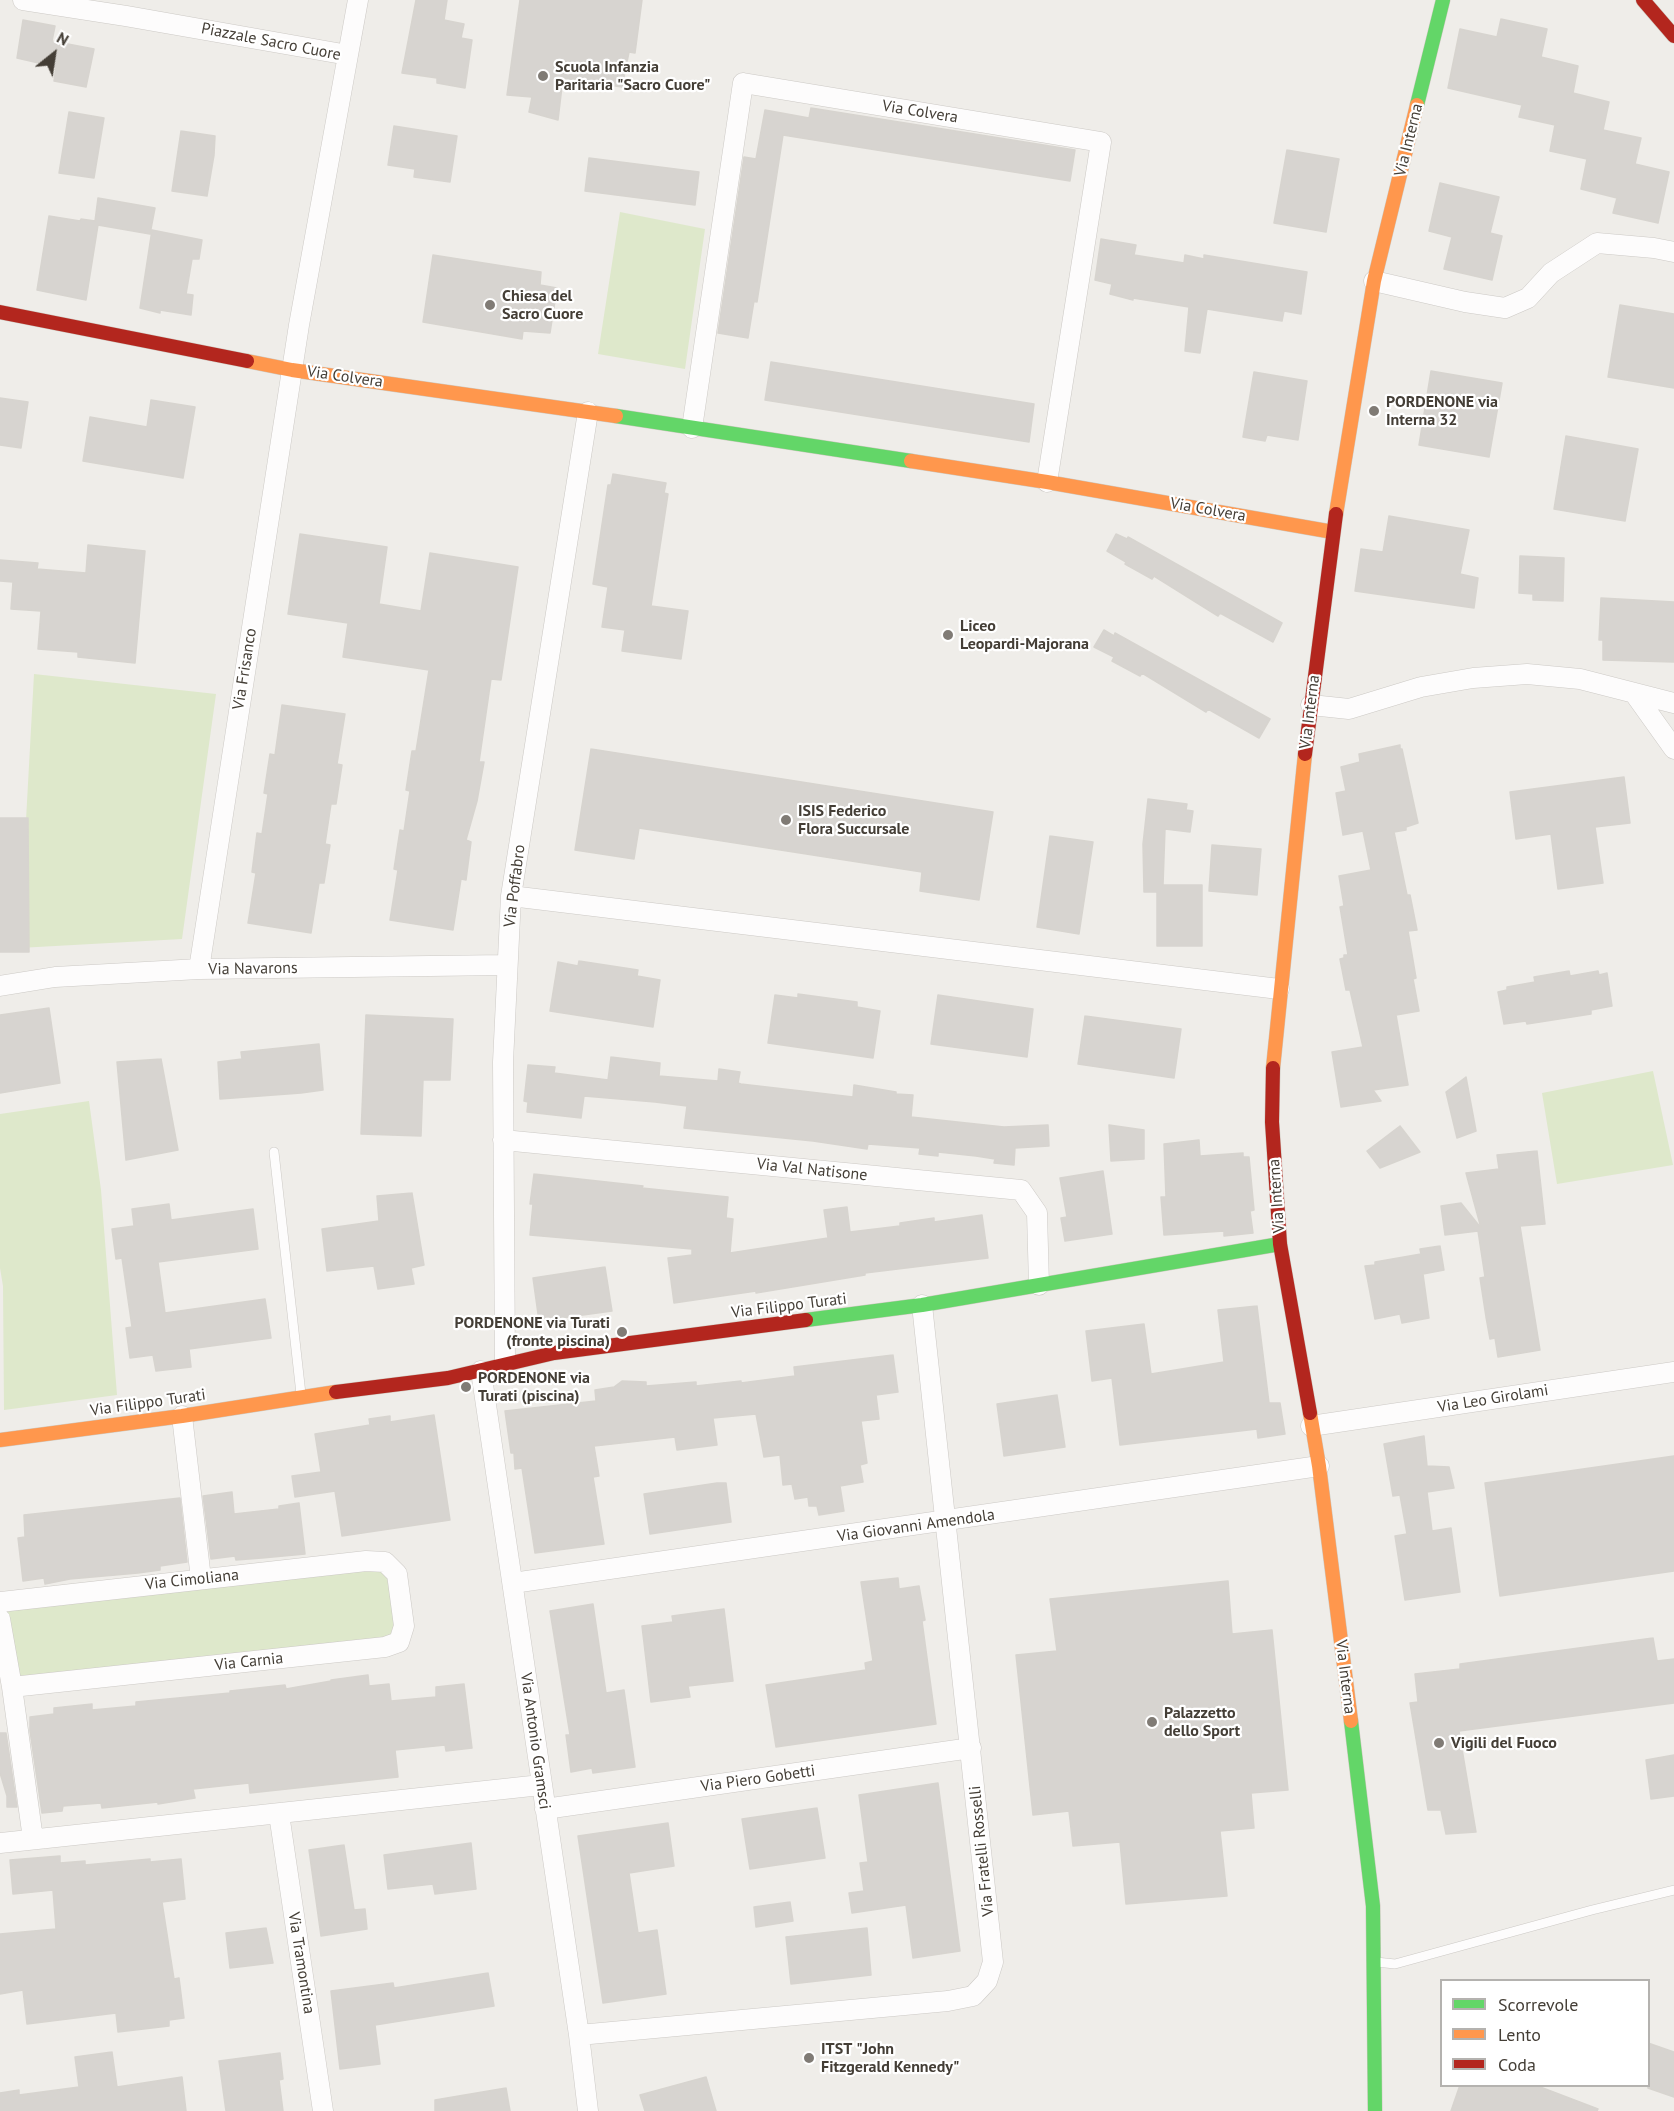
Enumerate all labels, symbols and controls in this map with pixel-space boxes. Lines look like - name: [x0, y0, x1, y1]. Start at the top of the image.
- street label: Piazzale Sacro Cuore: [199, 19, 343, 65]
- north arrow: [24, 24, 84, 84]
- text: N: [53, 27, 73, 50]
- place label: Scuola Infanzia Paritaria "Sacro Cuore": [555, 57, 710, 95]
- marker: Scuola Infanzia Paritaria "Sacro Cuore": [536, 69, 550, 83]
- street label: Via Colvera: [881, 97, 959, 127]
- street label: Via Interna: [1391, 102, 1427, 178]
- place label: Chiesa del Sacro Cuore: [502, 286, 583, 324]
- marker: Chiesa del Sacro Cuore: [483, 298, 497, 312]
- street label: Via Colvera: [306, 362, 384, 392]
- place label: PORDENONE via Interna 32: [1386, 392, 1498, 430]
- marker: PORDENONE via Interna 32: [1367, 404, 1381, 418]
- street label: Via Colvera: [1169, 494, 1247, 526]
- place label: Liceo Leopardi-Majorana: [960, 616, 1089, 654]
- street label: Via Frisanco: [229, 627, 261, 711]
- marker: Liceo Leopardi-Majorana: [941, 628, 955, 642]
- street label: Via Interna: [1296, 674, 1324, 750]
- place label: ISIS Federico Flora Succursale: [798, 801, 909, 839]
- marker: ISIS Federico Flora Succursale: [779, 813, 793, 827]
- street label: Via Poffabro: [500, 844, 530, 928]
- street label: Via Navarons: [208, 959, 298, 979]
- street label: Via Val Natisone: [756, 1155, 868, 1185]
- street label: Via Interna: [1265, 1158, 1289, 1234]
- street label: Via Filippo Turati: [730, 1289, 848, 1323]
- place label: PORDENONE via Turati (fronte piscina): [454, 1313, 610, 1351]
- marker: PORDENONE via Turati (fronte piscina): [615, 1325, 629, 1339]
- place label: PORDENONE via Turati (piscina): [478, 1368, 590, 1406]
- marker: PORDENONE via Turati (piscina): [459, 1380, 473, 1394]
- street label: Via Leo Girolami: [1436, 1381, 1550, 1417]
- street label: Via Filippo Turati: [89, 1385, 207, 1421]
- street label: Via Giovanni Amendola: [836, 1505, 996, 1547]
- street label: Via Cimoliana: [144, 1566, 240, 1594]
- street label: Via Interna: [1331, 1639, 1359, 1715]
- street label: Via Carnia: [214, 1649, 284, 1675]
- street label: Via Antonio Gramsci: [516, 1671, 554, 1811]
- place label: Palazzetto dello Sport: [1164, 1703, 1240, 1741]
- marker: Palazzetto dello Sport: [1145, 1715, 1159, 1729]
- place label: Vigili del Fuoco: [1451, 1733, 1557, 1753]
- marker: Vigili del Fuoco: [1432, 1736, 1446, 1750]
- street label: Via Piero Gobetti: [699, 1761, 817, 1797]
- street label: Via Fratelli Rosselli: [966, 1785, 998, 1917]
- street label: Via Tramontina: [283, 1911, 319, 2015]
- legend: [1440, 1979, 1650, 2087]
- text: Scorrevole: [1498, 1993, 1578, 2016]
- text: Lento: [1498, 2023, 1541, 2046]
- place label: ITST "John Fitzgerald Kennedy": [821, 2039, 959, 2077]
- marker: ITST "John Fitzgerald Kennedy": [802, 2051, 816, 2065]
- text: Coda: [1498, 2053, 1536, 2076]

